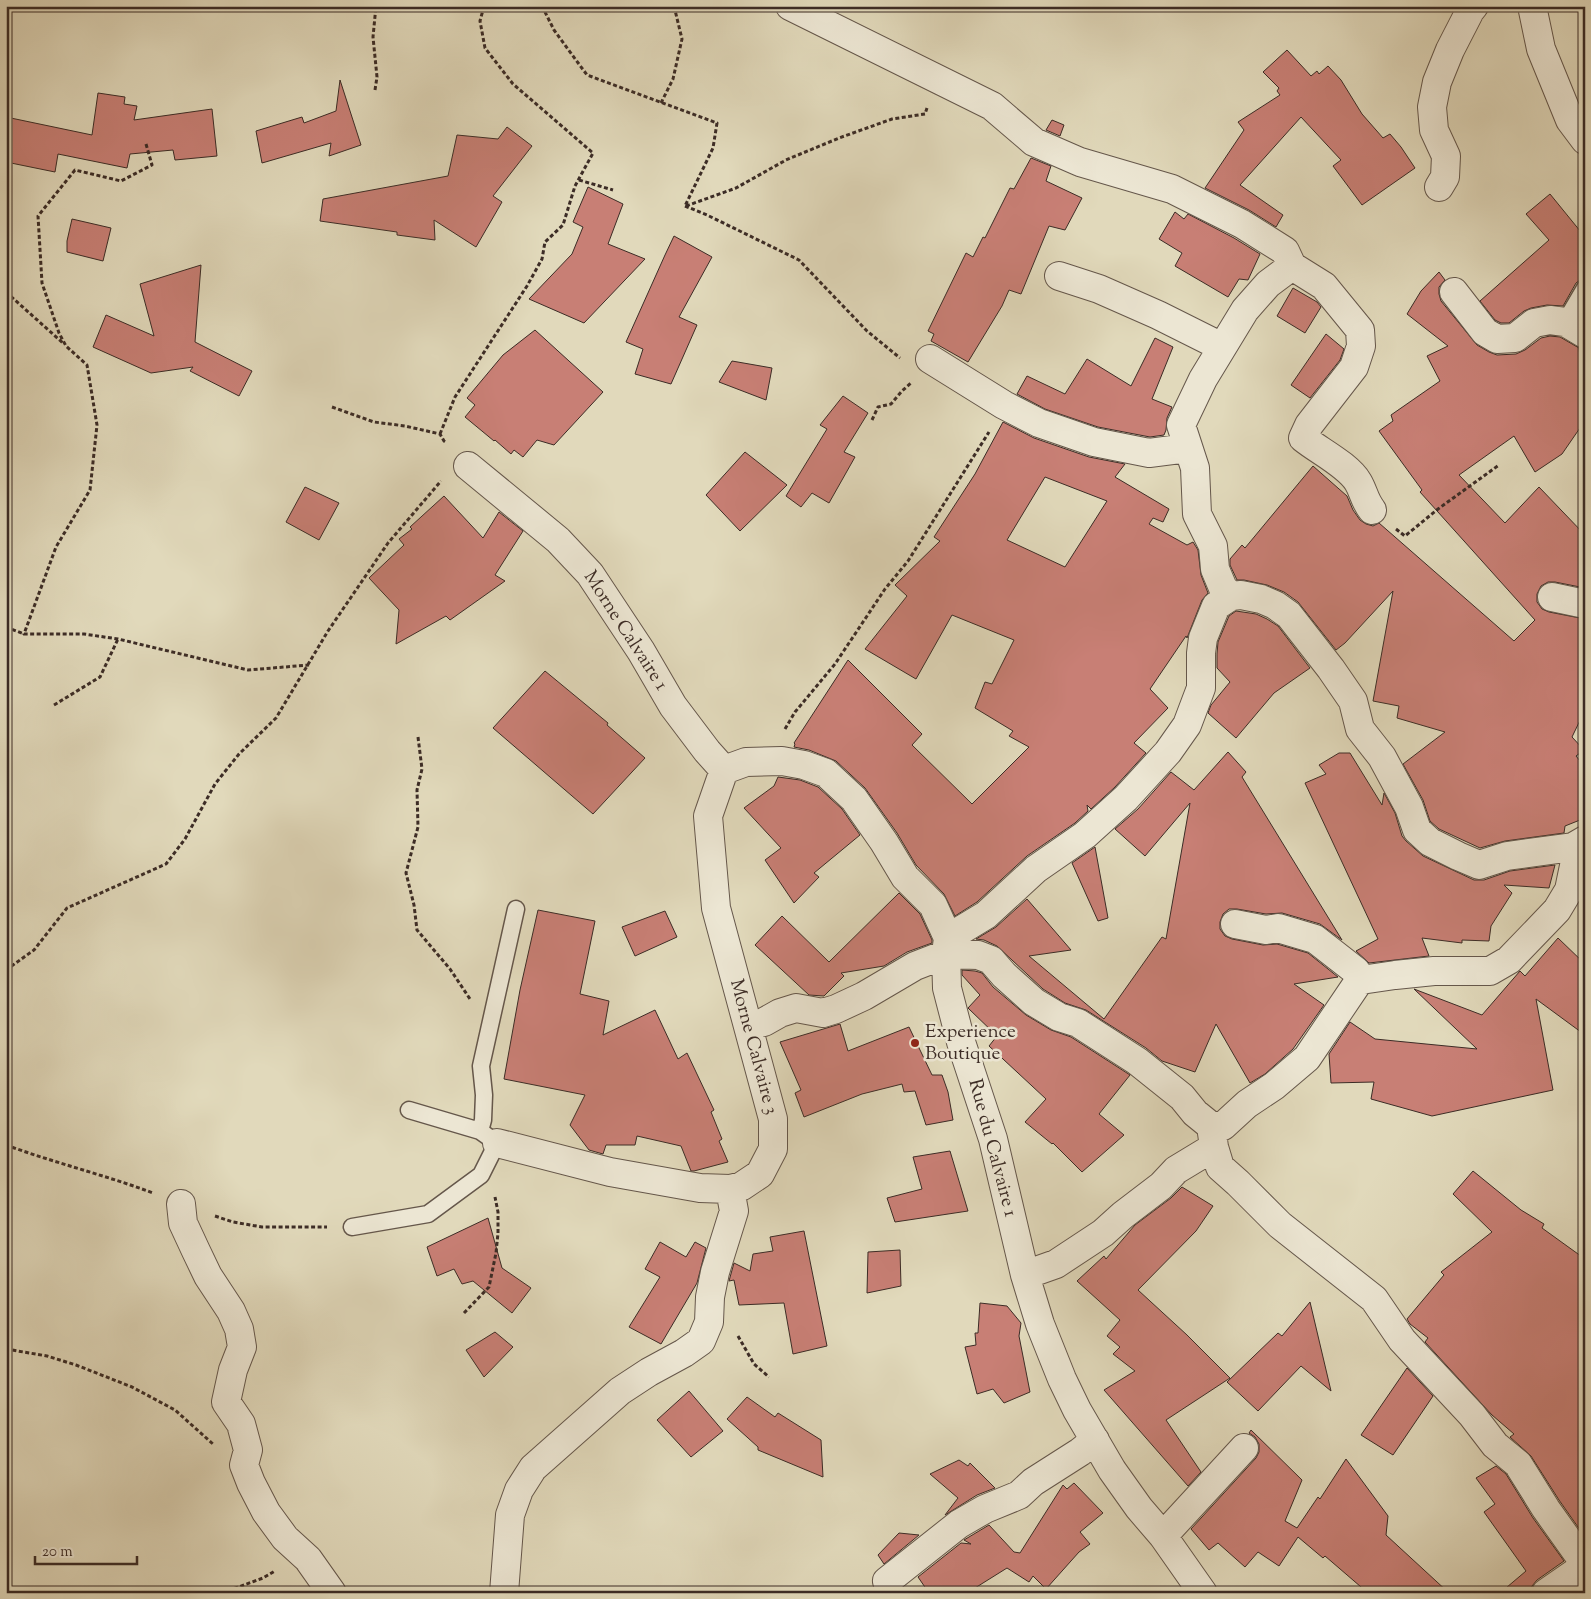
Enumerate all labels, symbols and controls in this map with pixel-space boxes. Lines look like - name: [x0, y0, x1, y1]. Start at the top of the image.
- street label: Morne Calvaire 1: [576, 566, 674, 697]
- street label: Morne Calvaire 3: [722, 976, 784, 1118]
- place label: Experience Boutique: [925, 1019, 1016, 1068]
- marker: Experience Boutique: [909, 1037, 921, 1049]
- street label: Rue du Calvaire 1: [961, 1076, 1024, 1221]
- scale bar: [35, 1534, 138, 1566]
- text: 20 m: [42, 1542, 73, 1563]

